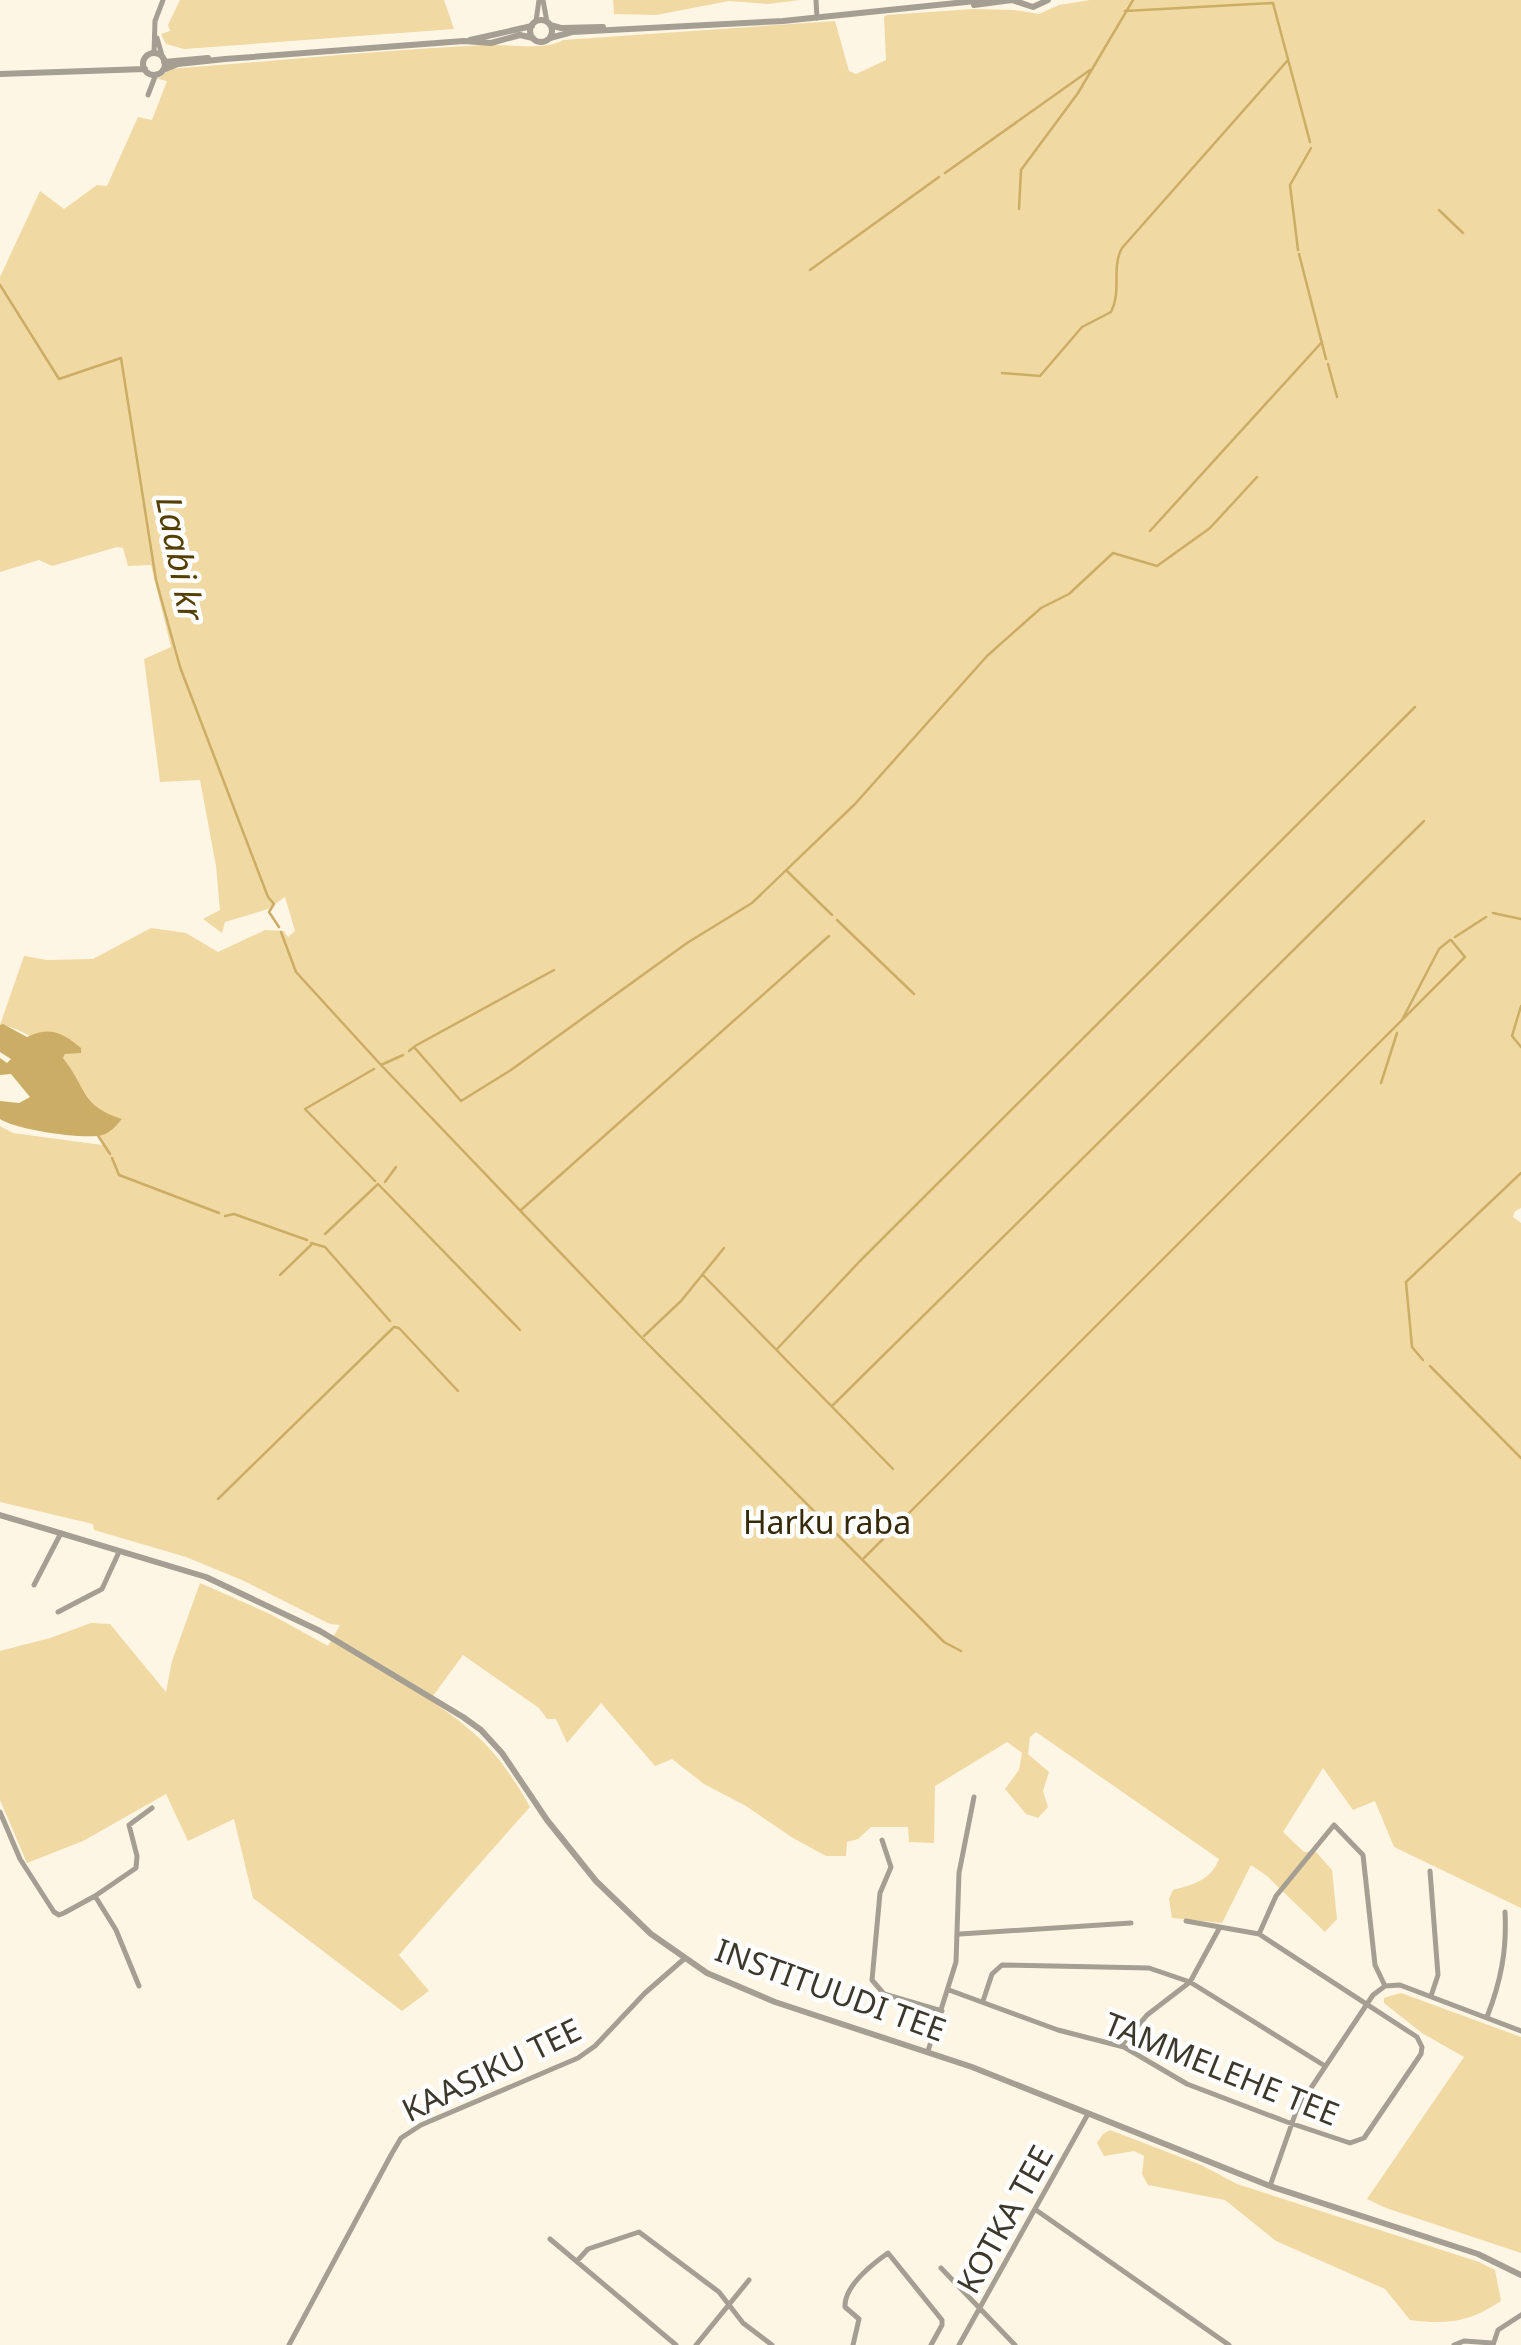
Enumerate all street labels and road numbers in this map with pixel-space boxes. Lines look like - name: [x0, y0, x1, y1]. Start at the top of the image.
- street label: INSTITUUDI TEE: [710, 1927, 952, 2051]
- street label: TAMMELEHE TEE: [1098, 2001, 1346, 2135]
- street label: KAASIKU TEE: [394, 2007, 588, 2131]
- street label: KOTKA TEE: [946, 2137, 1062, 2301]

